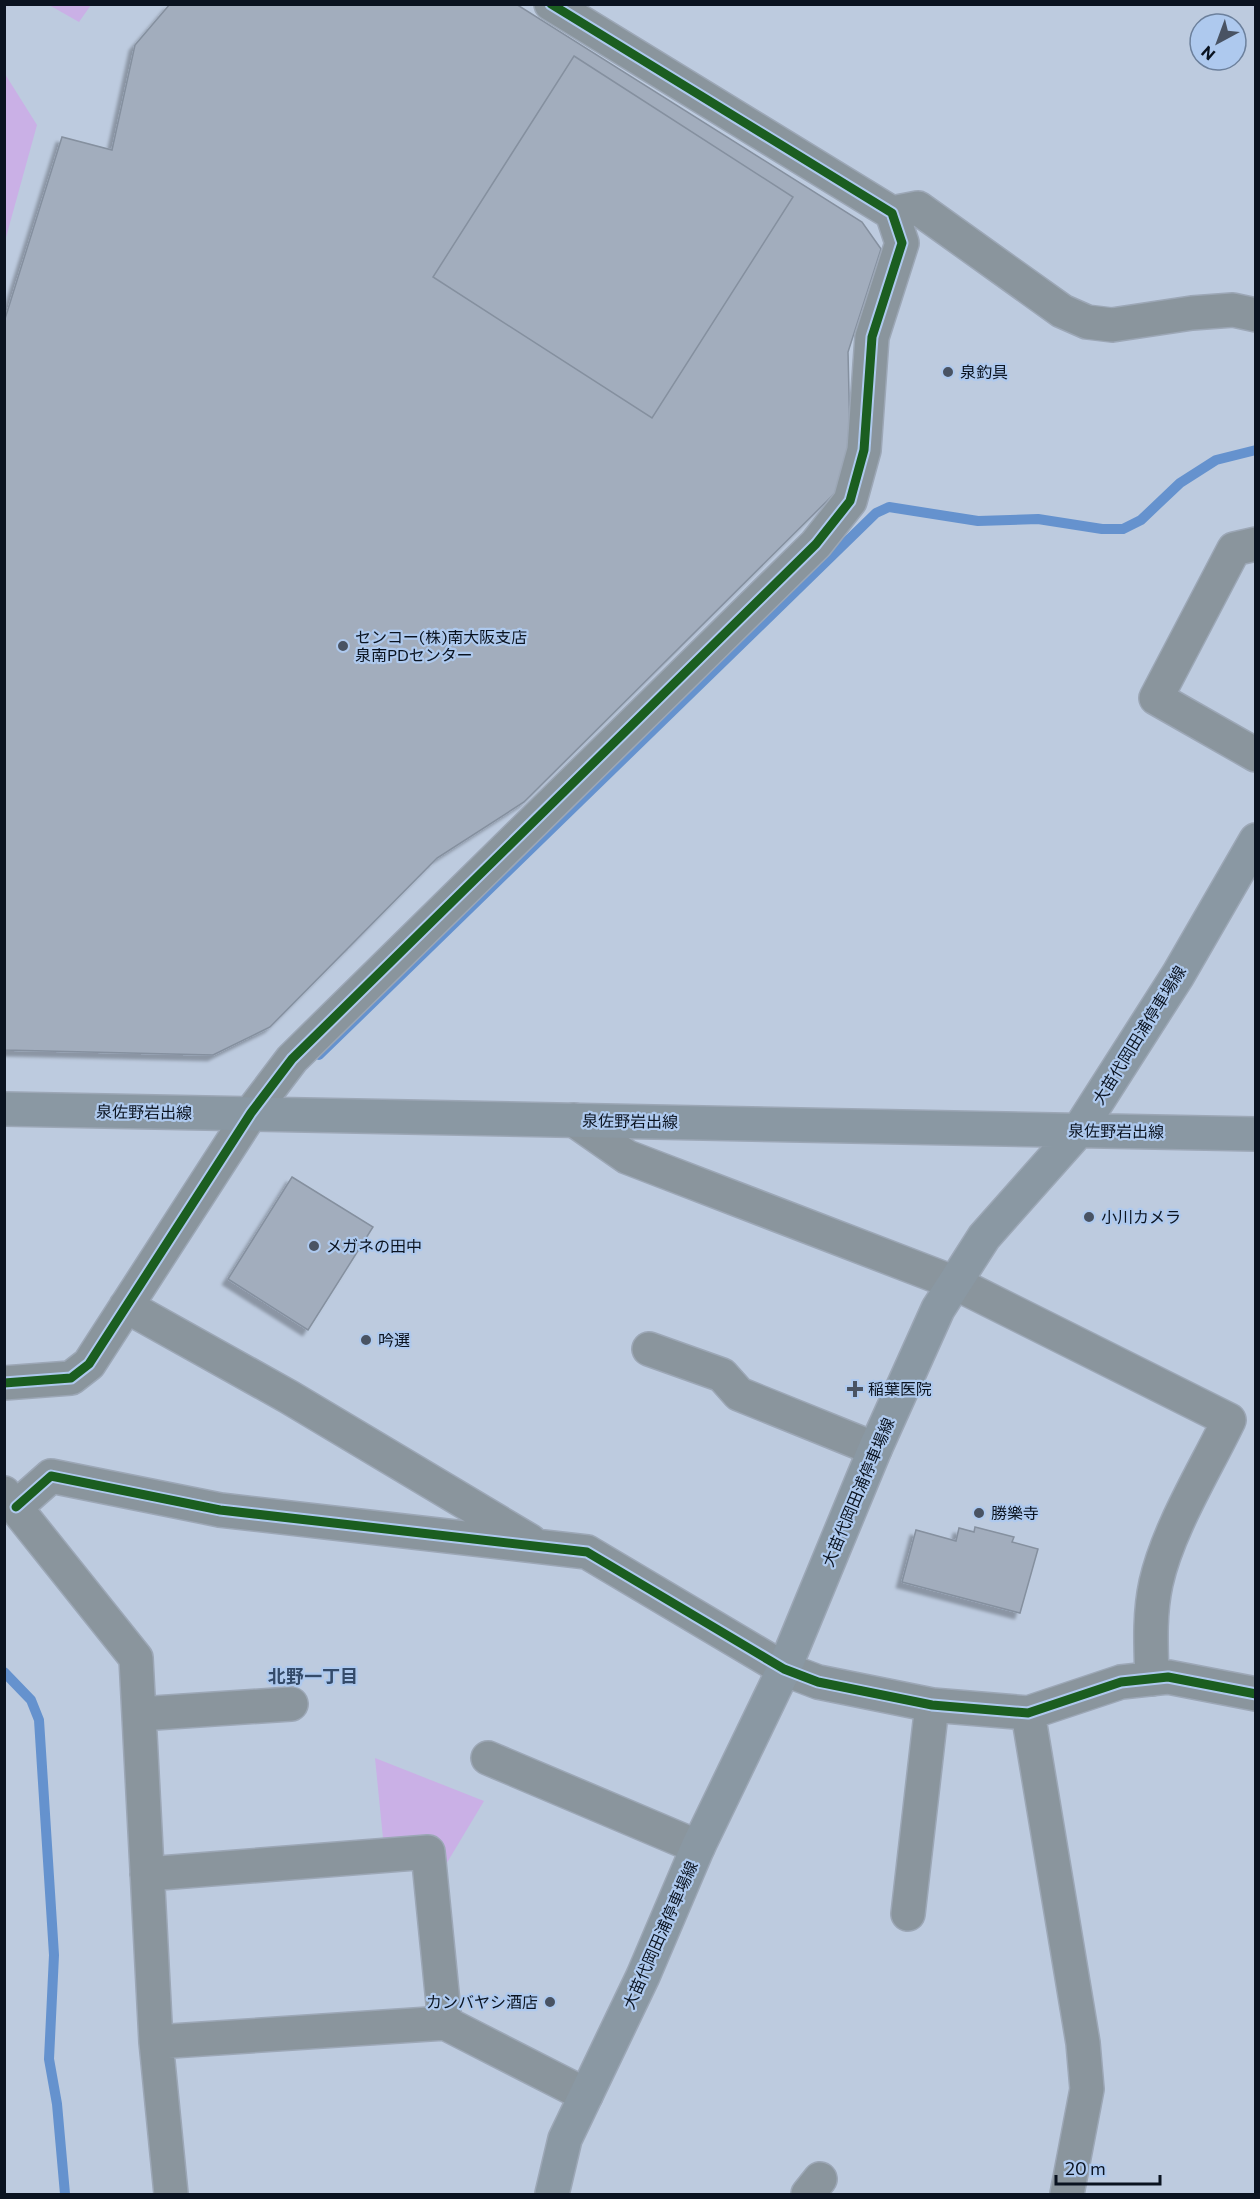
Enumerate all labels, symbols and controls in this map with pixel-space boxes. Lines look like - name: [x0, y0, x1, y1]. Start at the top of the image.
- north arrow: [1188, 12, 1248, 72]
- text: N: [1197, 43, 1219, 65]
- place label: 泉釣具: [960, 362, 1008, 381]
- marker: 泉釣具: [941, 365, 955, 379]
- place label: センコー(株)南大阪支店 泉南PDセンター: [355, 627, 527, 664]
- marker: センコー(株)南大阪支店 泉南PDセンター: [336, 639, 350, 653]
- street label: 大苗代岡田浦停車場線: [1088, 962, 1189, 1108]
- street label: 泉佐野岩出線: [96, 1101, 192, 1122]
- street label: 泉佐野岩出線: [582, 1110, 678, 1131]
- street label: 泉佐野岩出線: [1068, 1120, 1164, 1141]
- place label: 小川カメラ: [1101, 1207, 1181, 1226]
- marker: 小川カメラ: [1082, 1210, 1096, 1224]
- place label: メガネの田中: [326, 1236, 422, 1255]
- marker: メガネの田中: [307, 1239, 321, 1253]
- place label: 吟選: [378, 1330, 410, 1349]
- marker: 吟選: [359, 1333, 373, 1347]
- place label: 稲葉医院: [868, 1379, 932, 1398]
- marker: 稲葉医院: [846, 1380, 864, 1398]
- street label: 大苗代岡田浦停車場線: [818, 1414, 898, 1569]
- place label: 勝樂寺: [991, 1503, 1039, 1522]
- marker: 勝樂寺: [972, 1506, 986, 1520]
- district label: 北野一丁目: [268, 1665, 358, 1687]
- street label: 大苗代岡田浦停車場線: [618, 1858, 701, 2012]
- place label: カンバヤシ酒店: [426, 1992, 538, 2011]
- marker: カンバヤシ酒店: [543, 1995, 557, 2009]
- scale bar: [1056, 2148, 1160, 2186]
- text: 20 m: [1065, 2157, 1106, 2179]

